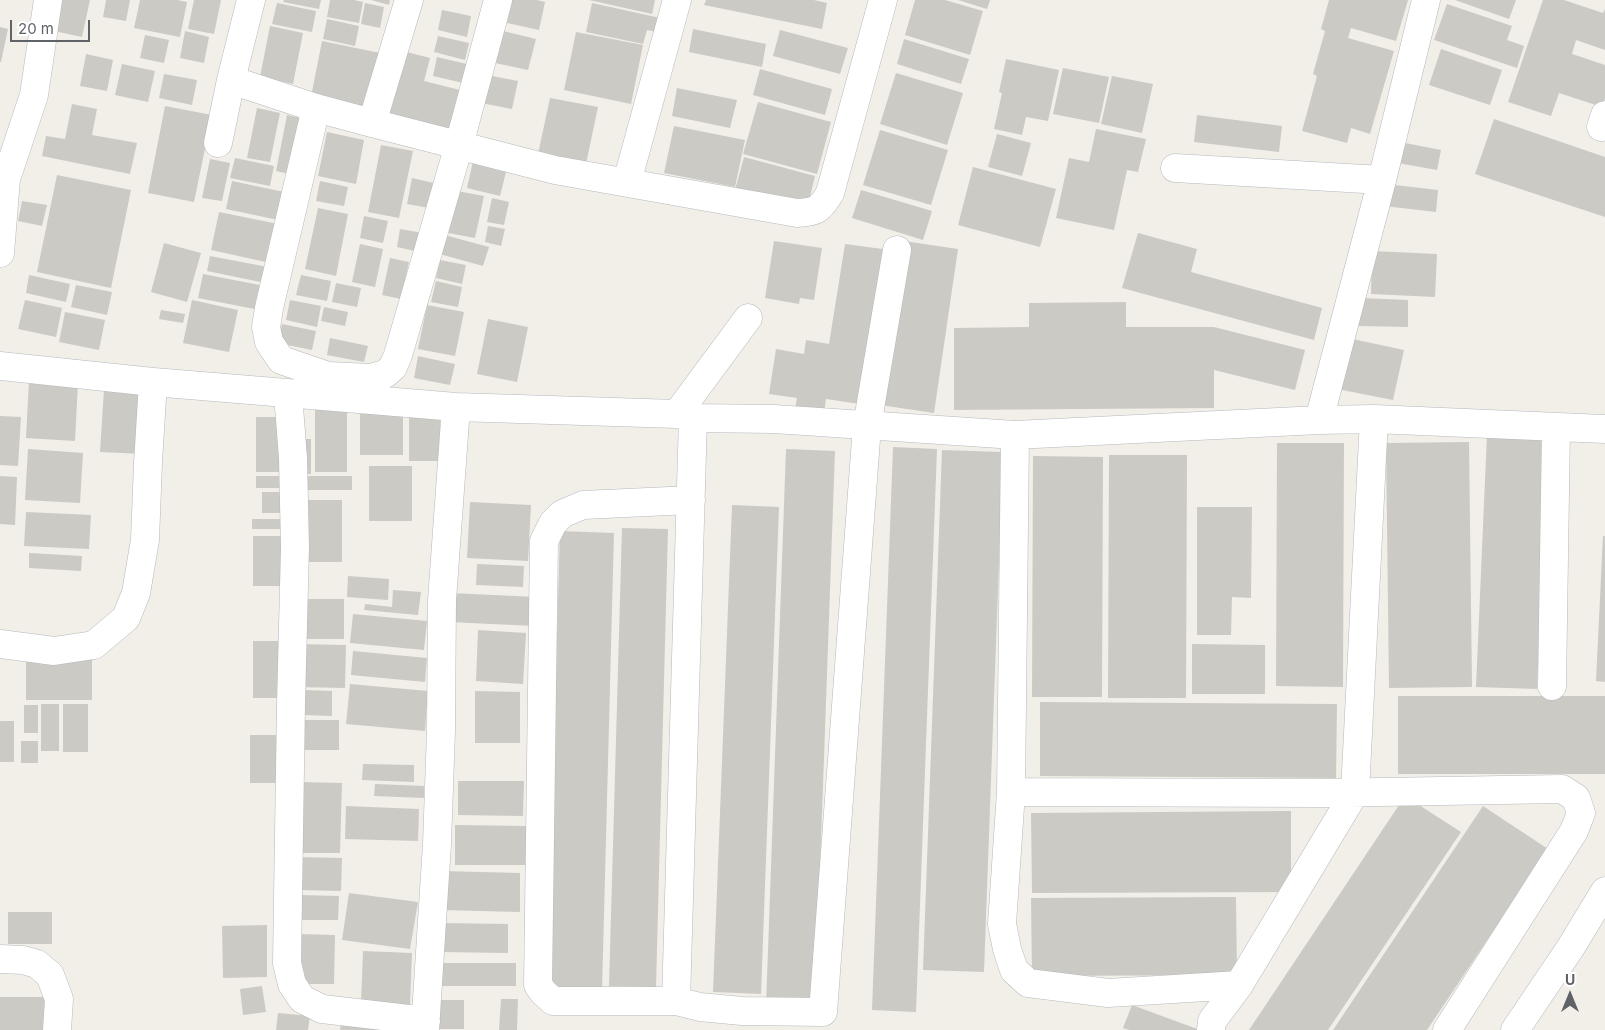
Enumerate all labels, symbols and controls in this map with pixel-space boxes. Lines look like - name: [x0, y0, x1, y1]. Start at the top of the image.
- scale bar: [12, 10, 92, 42]
- text: 20 m: [18, 19, 54, 38]
- north arrow: [1545, 970, 1595, 1020]
- text: U: [1565, 971, 1575, 988]

